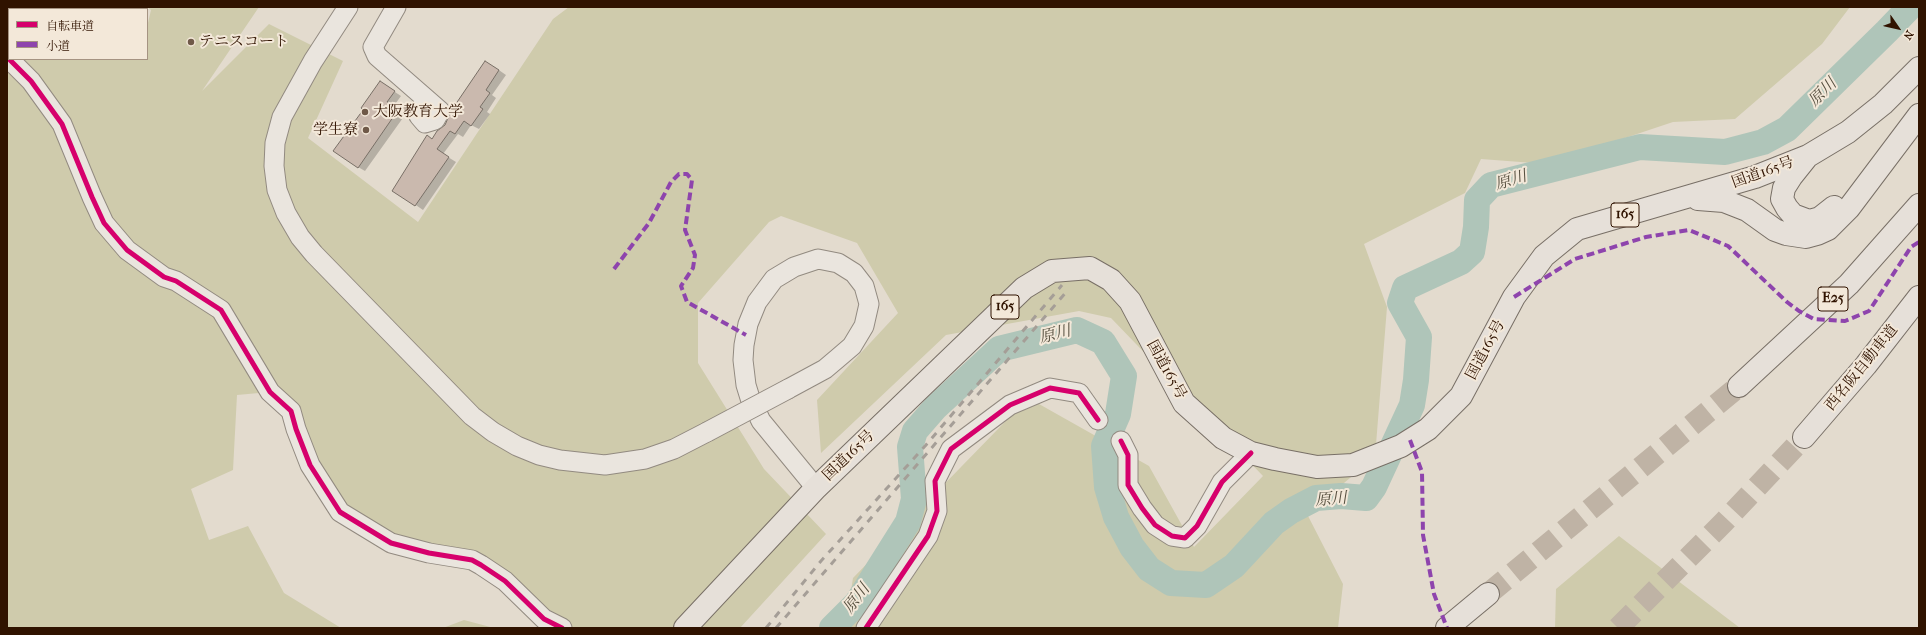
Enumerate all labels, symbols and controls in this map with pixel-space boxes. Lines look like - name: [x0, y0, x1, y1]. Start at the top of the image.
- legend: [8, 8, 148, 60]
- north arrow: [1878, 8, 1918, 48]
- text: 自転車道: [46, 19, 94, 33]
- text: N: [1901, 28, 1916, 42]
- place label: テニスコート: [199, 33, 289, 51]
- marker: テニスコート: [186, 37, 196, 47]
- text: 小道: [46, 39, 70, 53]
- water label: 原川: [1805, 75, 1841, 111]
- place label: 大阪教育大学: [373, 103, 463, 121]
- marker: 大阪教育大学: [360, 107, 370, 117]
- place label: 学生寮: [313, 121, 358, 139]
- marker: 学生寮: [361, 125, 371, 135]
- street label: 国道165号: [1729, 153, 1797, 193]
- water label: 原川: [1493, 167, 1529, 195]
- road number: 165: [1611, 203, 1639, 227]
- road number: E25: [1818, 287, 1848, 311]
- road number: 165: [991, 295, 1019, 319]
- street label: 国道165号: [1463, 317, 1509, 383]
- water label: 原川: [1037, 322, 1073, 348]
- street label: 西名阪自動車道: [1822, 322, 1902, 414]
- street label: 国道165号: [1142, 337, 1190, 403]
- street label: 国道165号: [819, 427, 879, 485]
- water label: 原川: [1314, 489, 1348, 511]
- water label: 原川: [840, 580, 874, 618]

